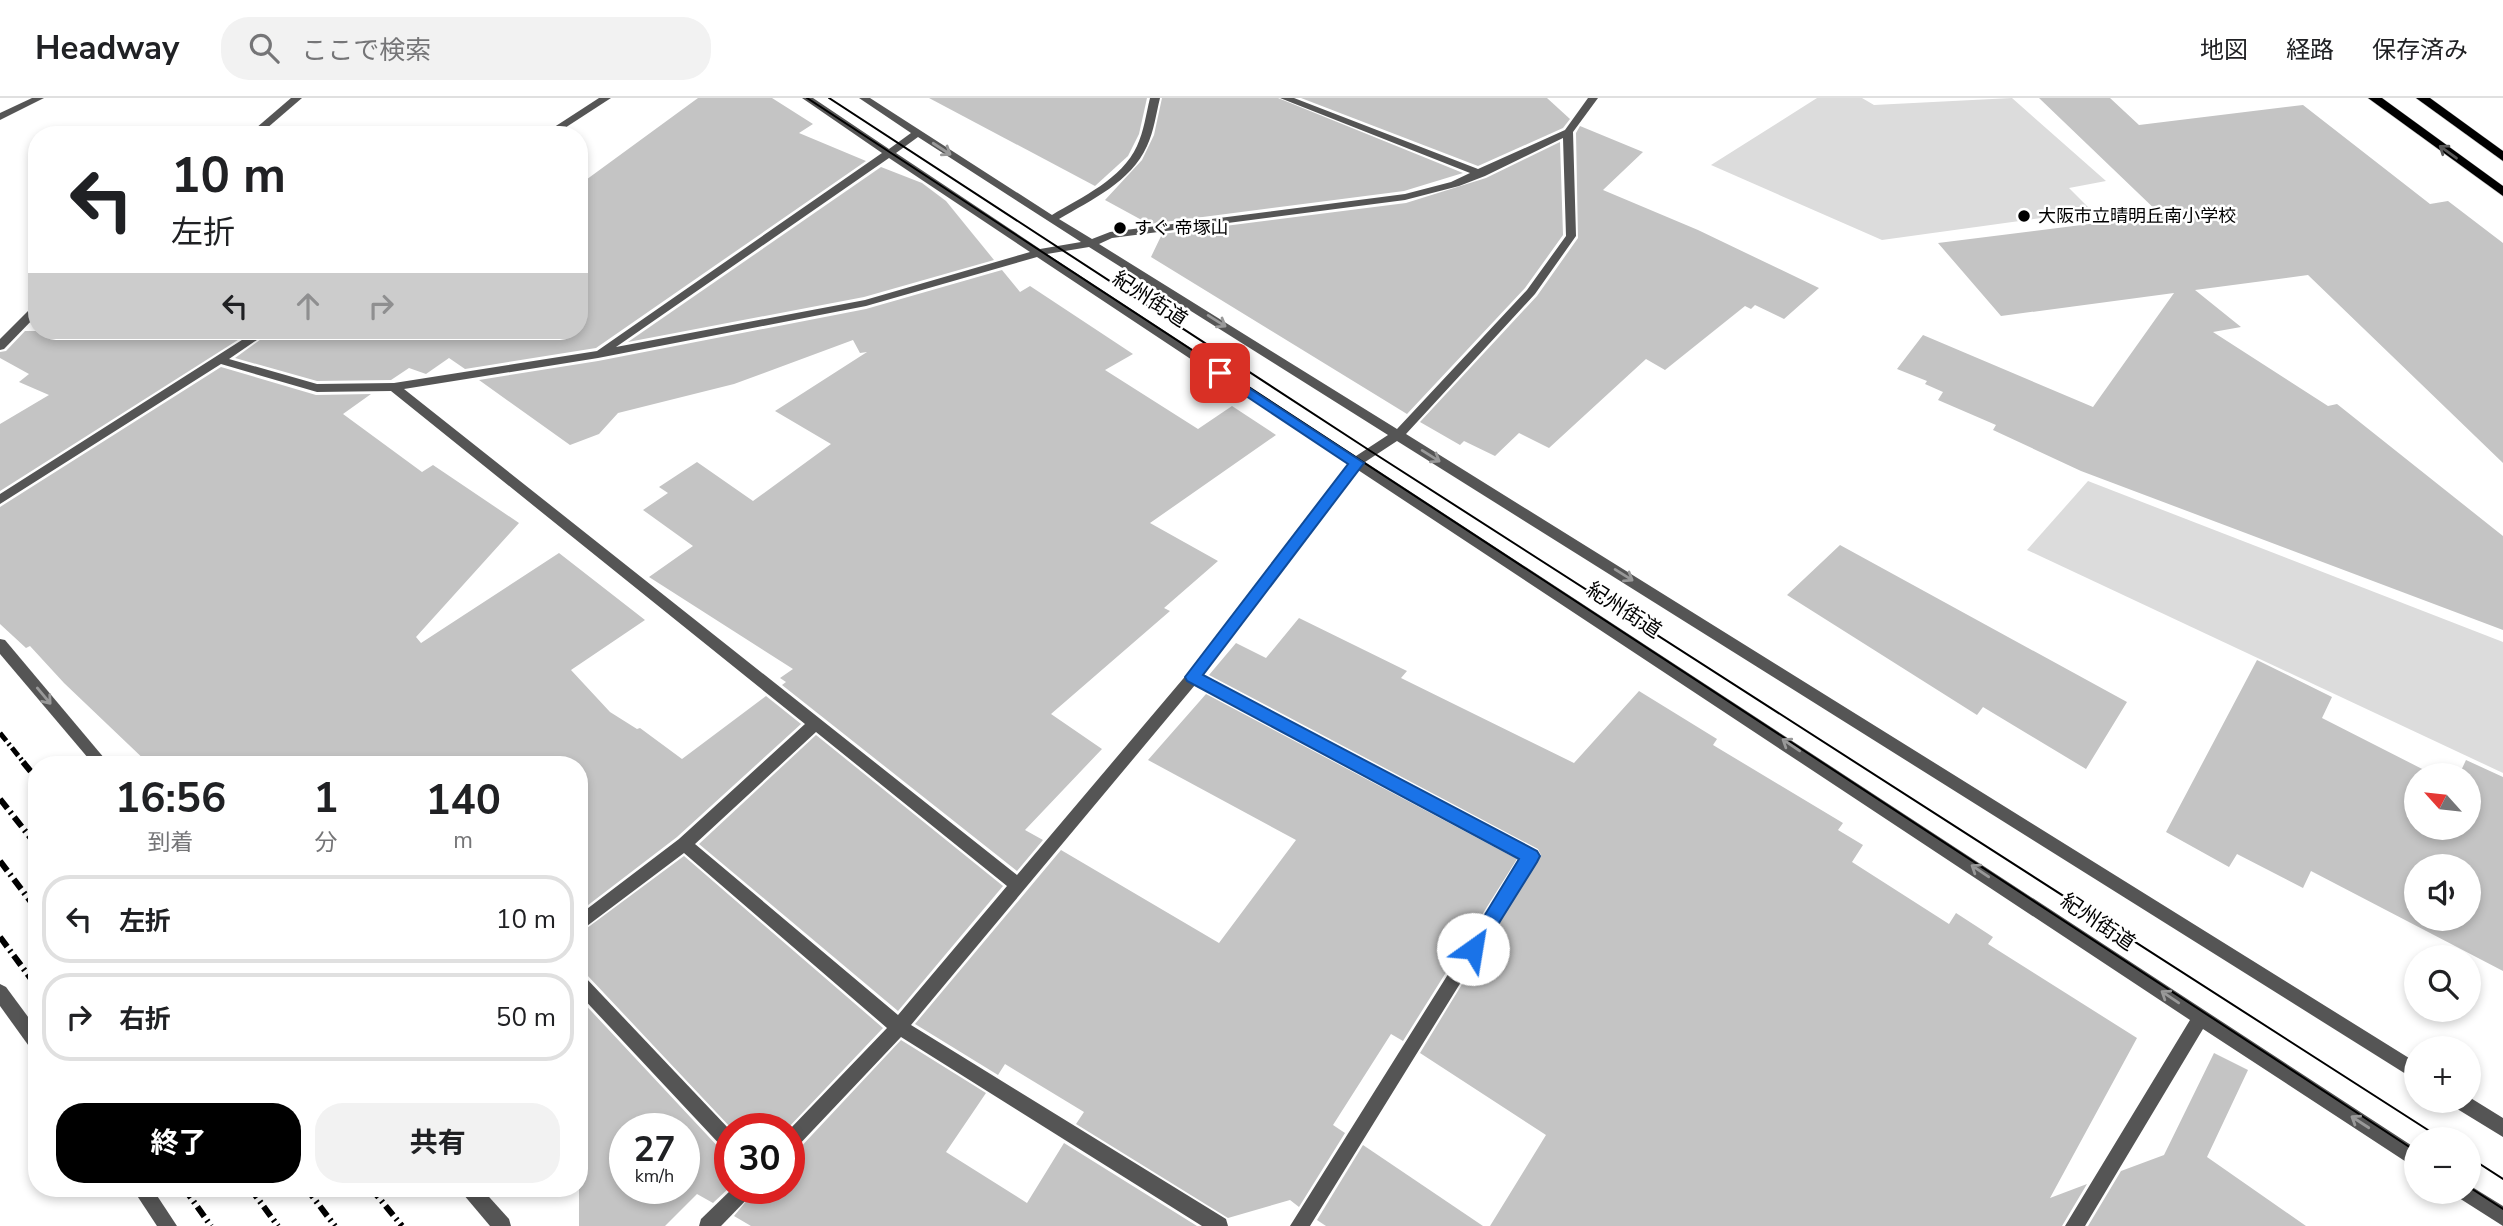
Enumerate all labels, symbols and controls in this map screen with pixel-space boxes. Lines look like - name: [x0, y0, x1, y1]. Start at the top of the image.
- search box: [221, 17, 711, 80]
- text: Headway: [35, 26, 179, 71]
- icon: search: [245, 29, 283, 67]
- text: ここで検索: [301, 33, 431, 68]
- text: 地図: [2200, 34, 2248, 66]
- text: 経路: [2286, 34, 2334, 66]
- text: 保存済み: [2372, 34, 2468, 66]
- text: 10 m: [171, 142, 286, 209]
- one-way arrow: [931, 142, 951, 156]
- one-way arrow: [2439, 145, 2458, 159]
- icon: left: [56, 154, 147, 245]
- place label: 大阪市立晴明丘南小学校: [2038, 204, 2236, 228]
- marker: 大阪市立晴明丘南小学校: [2016, 208, 2032, 224]
- text: 左折: [171, 211, 235, 254]
- place label: すぐ 帝塚山: [1134, 216, 1229, 240]
- marker: すぐ 帝塚山: [1112, 220, 1128, 236]
- street label: 紀州街道: [1107, 264, 1193, 334]
- icon: left: [216, 287, 254, 325]
- icon: ahead: [289, 287, 327, 325]
- icon: right: [362, 287, 400, 325]
- one-way arrow: [1207, 315, 1227, 329]
- pin: [1190, 343, 1250, 403]
- icon: arrive: [1201, 354, 1239, 392]
- one-way arrow: [1420, 449, 1440, 463]
- one-way arrow: [1614, 569, 1634, 583]
- street label: 紀州街道: [1581, 575, 1667, 645]
- one-way arrow: [36, 687, 52, 705]
- one-way arrow: [1781, 738, 1801, 752]
- north arrow: [2404, 763, 2482, 840]
- map controls: [2404, 763, 2481, 1204]
- text: 16:56: [115, 770, 226, 827]
- text: 1: [313, 770, 338, 827]
- text: 140: [425, 772, 501, 829]
- text: m: [453, 825, 473, 856]
- text: 到着: [148, 827, 194, 858]
- text: 分: [314, 827, 337, 858]
- button: sound: [2404, 854, 2481, 931]
- one-way arrow: [1971, 864, 1991, 878]
- street label: 紀州街道: [2055, 887, 2141, 957]
- icon: left: [60, 900, 98, 938]
- text: 10 m: [496, 902, 556, 937]
- text: 左折: [119, 904, 171, 939]
- position arrow: [1436, 912, 1510, 986]
- button: search: [2404, 945, 2481, 1022]
- one-way arrow: [2161, 989, 2180, 1004]
- icon: right: [60, 998, 98, 1036]
- text: 50 m: [496, 1000, 556, 1035]
- text: 右折: [119, 1002, 171, 1037]
- button: +: [2404, 1036, 2481, 1113]
- button: 終了: [56, 1103, 301, 1183]
- button: 共有: [315, 1103, 560, 1183]
- speed limit sign: 30: [714, 1113, 805, 1204]
- one-way arrow: [2351, 1115, 2370, 1129]
- text: 27: [633, 1126, 676, 1173]
- button: −: [2404, 1127, 2481, 1204]
- text: km/h: [635, 1164, 674, 1188]

